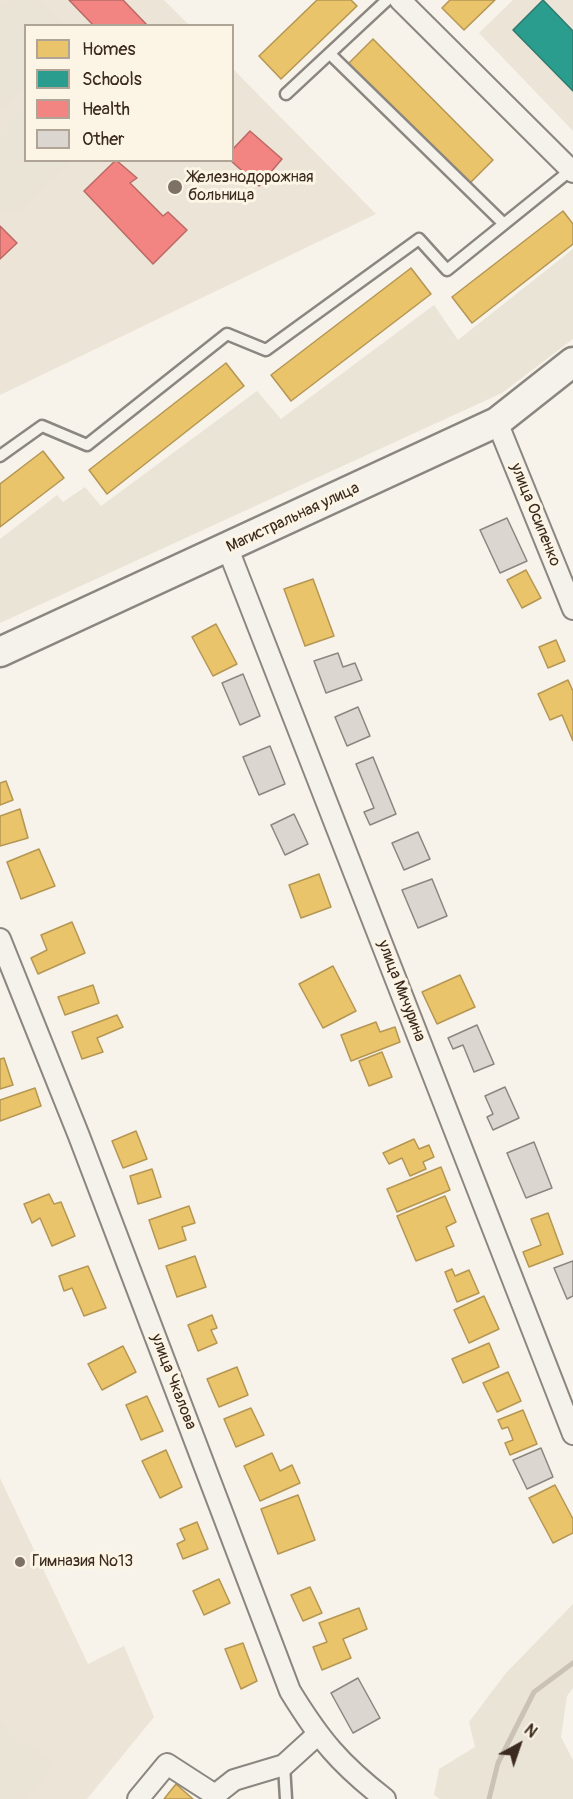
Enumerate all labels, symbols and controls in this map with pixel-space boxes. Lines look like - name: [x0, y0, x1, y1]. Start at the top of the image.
- legend: [24, 24, 234, 162]
- text: Homes: [82, 38, 135, 61]
- text: Schools: [82, 68, 142, 91]
- text: Health: [82, 98, 130, 121]
- text: Other: [82, 128, 124, 151]
- place label: Железнодорожная больница: [188, 168, 314, 206]
- marker: Железнодорожная больница: [166, 178, 184, 196]
- street label: улица Осипенко: [506, 461, 564, 569]
- street label: Магистральная улица: [224, 479, 362, 557]
- street label: улица Мичурина: [373, 938, 429, 1044]
- street label: улица Чкалова: [146, 1331, 200, 1433]
- place label: Гимназия №13: [32, 1552, 133, 1572]
- marker: Гимназия №13: [13, 1555, 27, 1569]
- north arrow: [489, 1715, 549, 1775]
- text: N: [520, 1720, 541, 1742]

